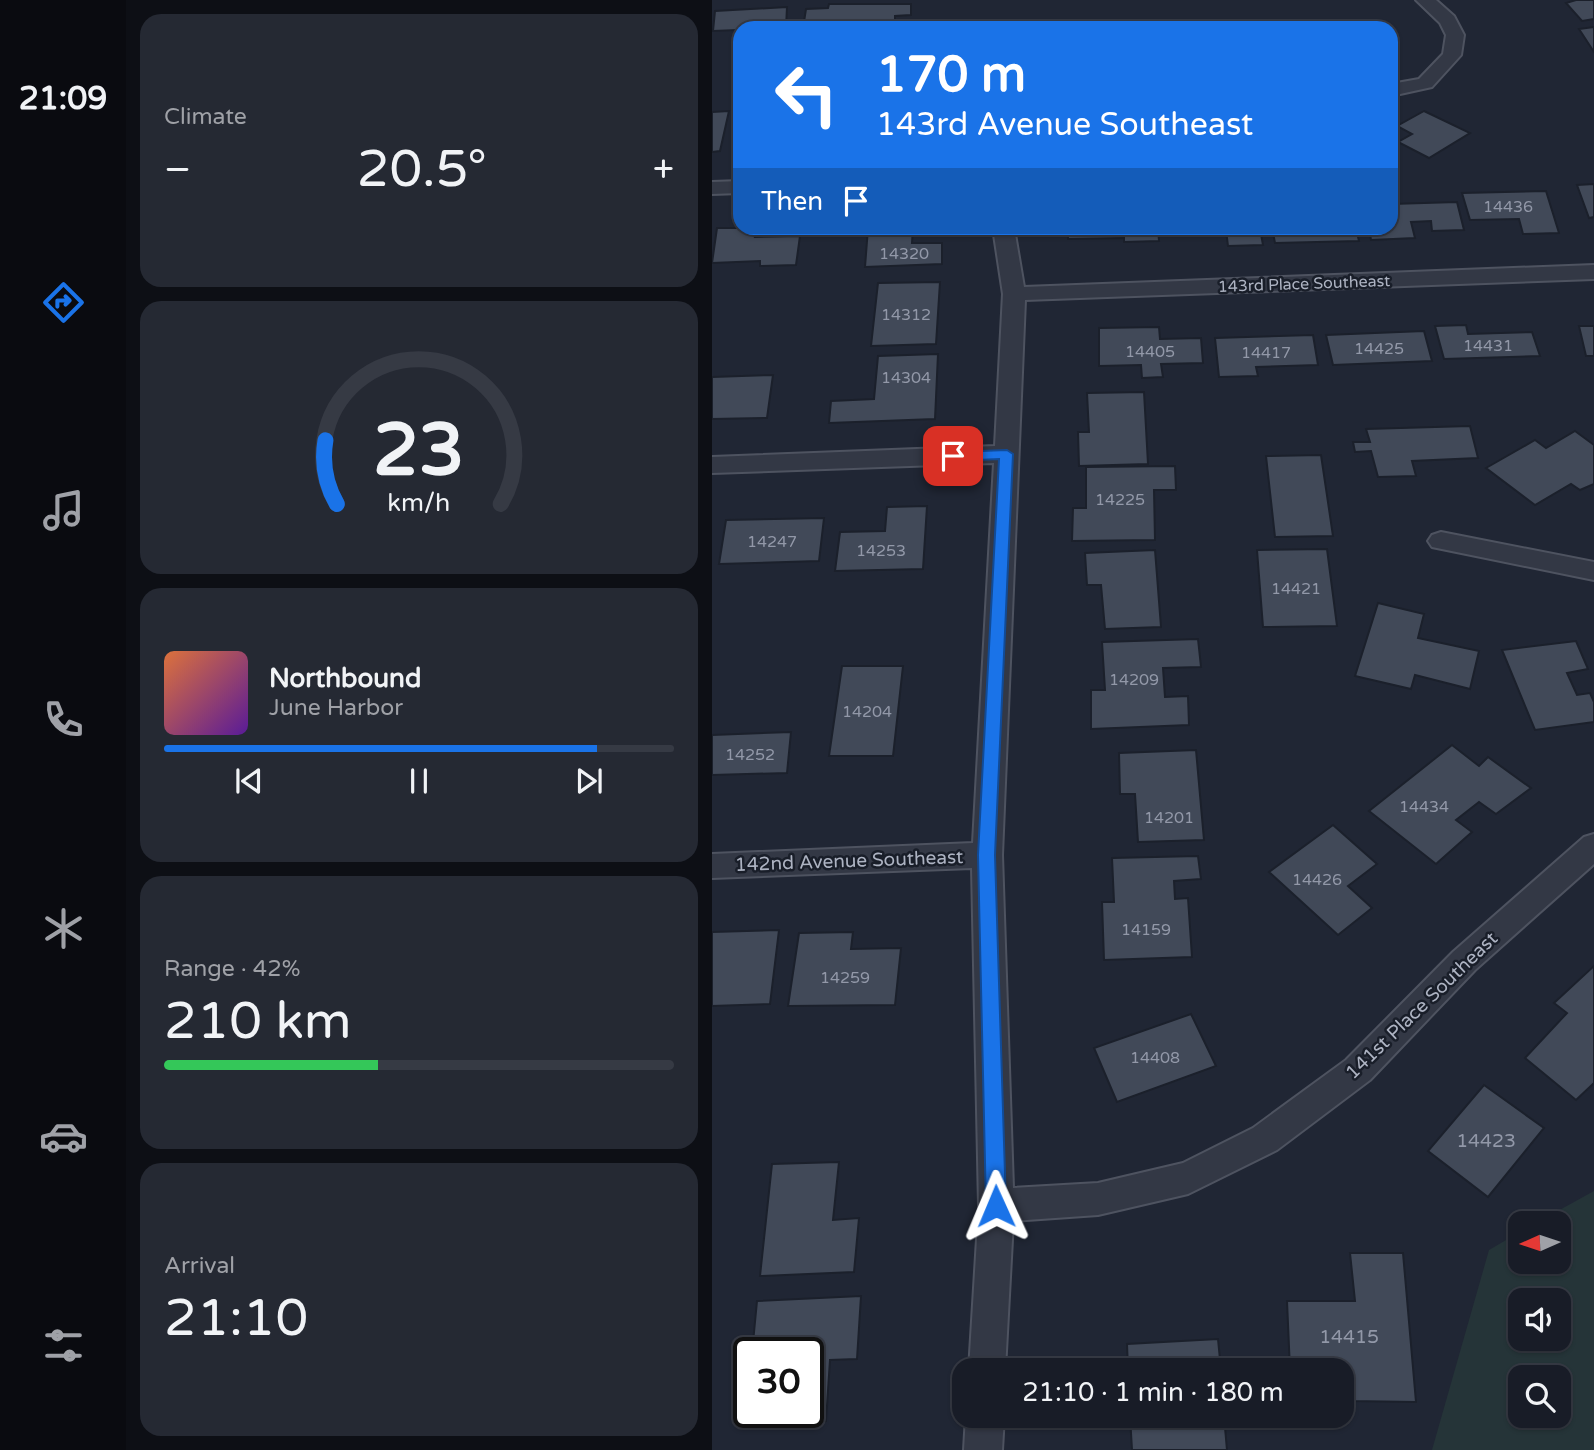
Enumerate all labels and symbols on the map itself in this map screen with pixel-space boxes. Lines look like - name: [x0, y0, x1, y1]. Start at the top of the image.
- house number: 14436: [1483, 197, 1533, 217]
- house number: 14320: [879, 244, 929, 264]
- street label: 143rd Place Southeast: [1217, 271, 1391, 297]
- house number: 14312: [881, 305, 931, 325]
- house number: 14431: [1463, 336, 1513, 356]
- house number: 14425: [1354, 339, 1404, 359]
- house number: 14405: [1125, 342, 1175, 362]
- house number: 14417: [1241, 343, 1291, 363]
- house number: 14304: [881, 368, 931, 388]
- pin: [923, 426, 983, 486]
- house number: 14225: [1095, 490, 1145, 510]
- house number: 14247: [747, 532, 797, 552]
- house number: 14253: [856, 541, 906, 561]
- house number: 14421: [1271, 579, 1321, 599]
- house number: 14209: [1109, 670, 1159, 690]
- house number: 14204: [842, 702, 892, 722]
- house number: 14252: [725, 745, 775, 765]
- house number: 14434: [1399, 797, 1449, 817]
- house number: 14201: [1144, 808, 1194, 828]
- street label: 142nd Avenue Southeast: [734, 846, 964, 876]
- house number: 14426: [1292, 870, 1342, 890]
- house number: 14159: [1121, 920, 1171, 940]
- street label: 141st Place Southeast: [1341, 928, 1502, 1084]
- house number: 14259: [820, 968, 870, 988]
- house number: 14408: [1130, 1048, 1180, 1068]
- house number: 14423: [1456, 1130, 1516, 1152]
- position arrow: [959, 1169, 1033, 1243]
- north arrow: [1508, 1211, 1571, 1274]
- house number: 14415: [1319, 1326, 1379, 1348]
- speed limit sign: 30: [733, 1337, 824, 1428]

